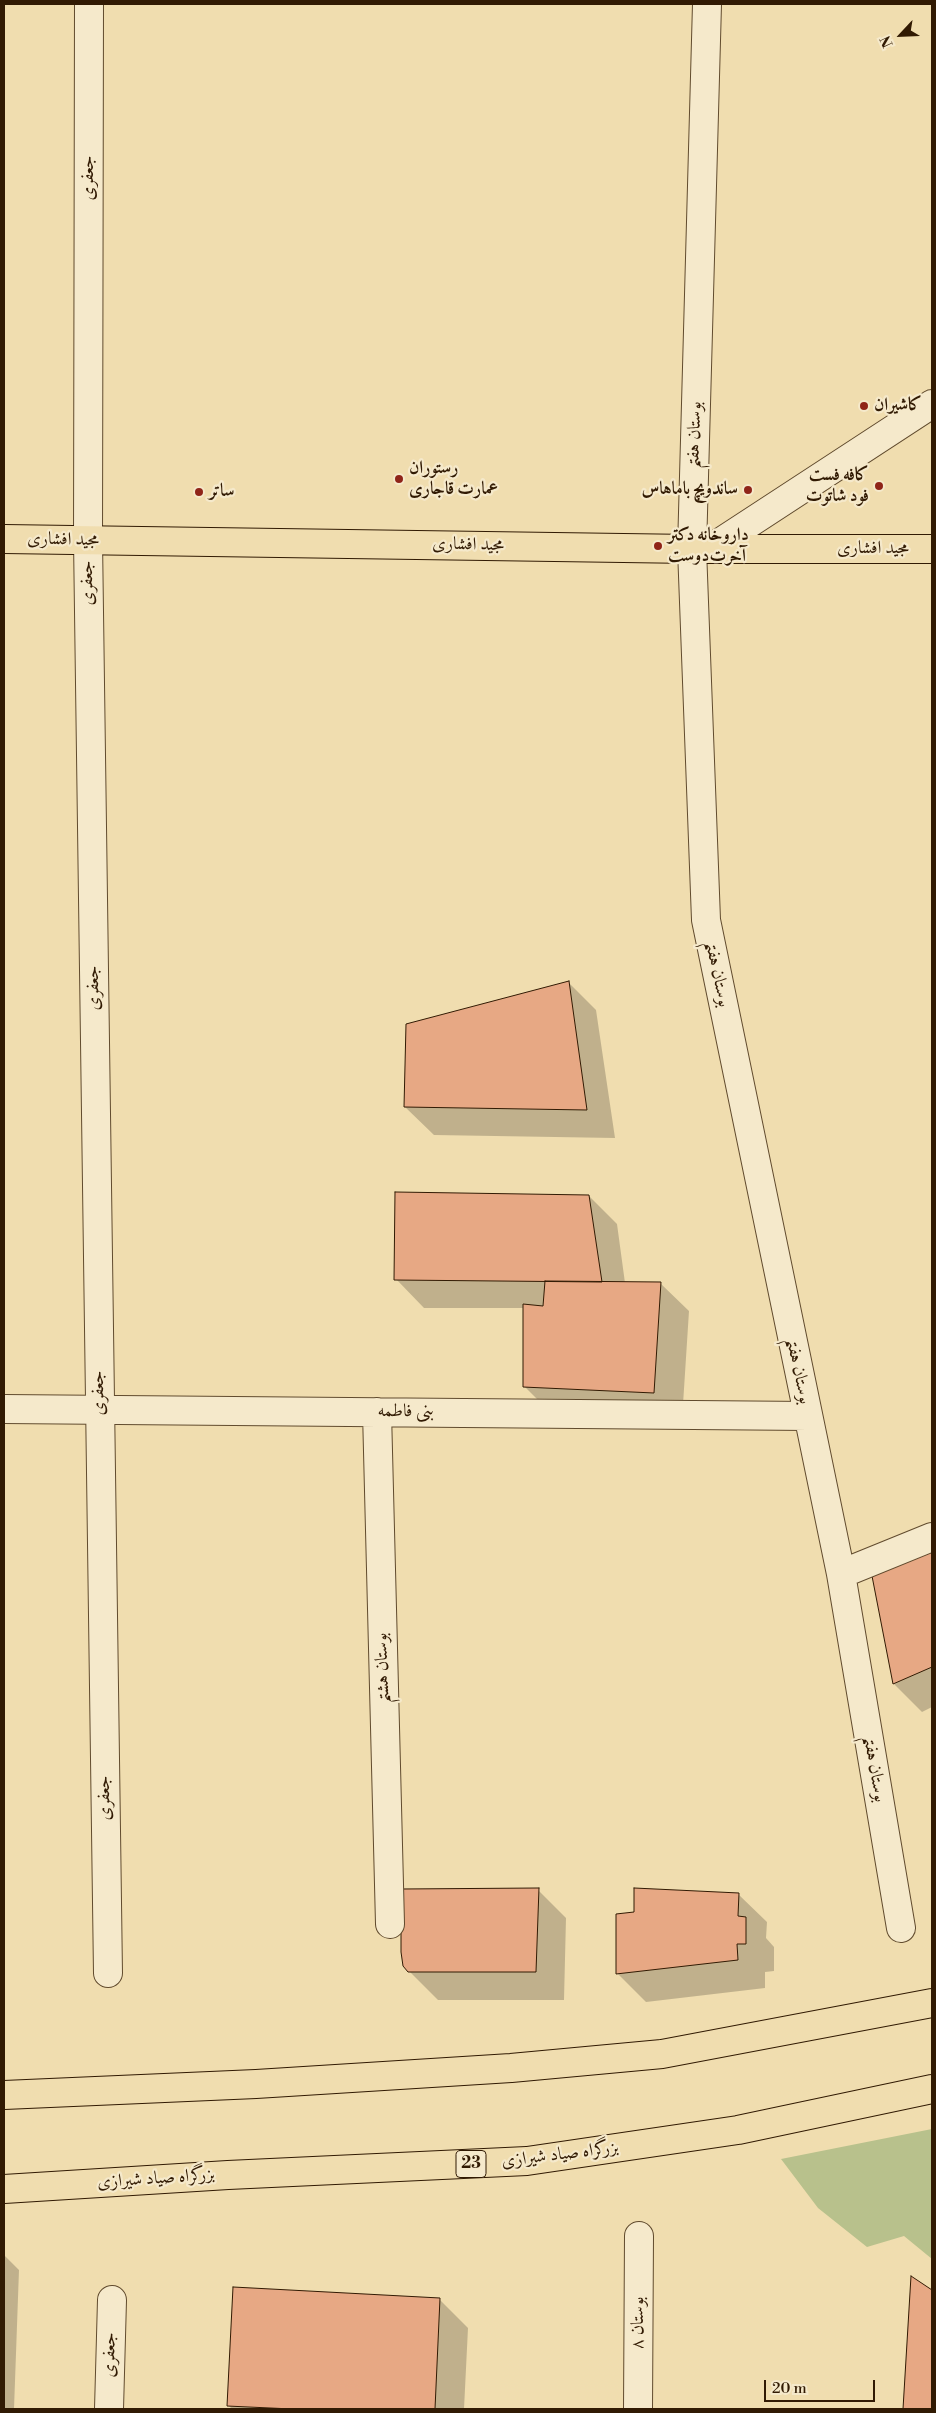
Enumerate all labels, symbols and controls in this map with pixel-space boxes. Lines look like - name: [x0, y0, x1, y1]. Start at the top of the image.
- north arrow: [876, 10, 926, 60]
- text: N: [877, 33, 898, 50]
- street label: جعفری: [78, 155, 100, 201]
- place label: کاشیران: [874, 395, 922, 417]
- marker: کاشیران: [858, 400, 870, 412]
- street label: بوستان هفتم: [683, 401, 707, 469]
- place label: رستوران عمارت قاجاری: [409, 458, 498, 500]
- place label: کافه فست فود شاتوت: [806, 465, 869, 508]
- marker: رستوران عمارت قاجاری: [393, 473, 405, 485]
- place label: ساندویچ باماهاس: [641, 479, 738, 501]
- marker: کافه فست فود شاتوت: [873, 480, 885, 492]
- place label: ساتر: [209, 481, 234, 503]
- marker: ساندویچ باماهاس: [742, 484, 754, 496]
- marker: ساتر: [193, 486, 205, 498]
- place label: داروخانه دکتر آخرت‌دوست: [668, 525, 749, 568]
- street label: مجید افشاری: [27, 529, 99, 551]
- street label: مجید افشاری: [432, 534, 504, 556]
- street label: مجید افشاری: [837, 538, 909, 560]
- marker: داروخانه دکتر آخرت‌دوست: [652, 540, 664, 552]
- street label: جعفری: [77, 560, 99, 606]
- street label: بوستان هفتم: [699, 939, 735, 1009]
- street label: جعفری: [83, 965, 105, 1011]
- street label: بوستان هفتم: [780, 1336, 816, 1406]
- street label: جعفری: [88, 1370, 110, 1416]
- street label: بنی فاطمه: [377, 1401, 435, 1423]
- street label: بوستان هشتم: [371, 1632, 395, 1704]
- street label: بوستان هفتم: [858, 1734, 890, 1804]
- street label: جعفری: [94, 1775, 116, 1821]
- street label: بزرگراه صیاد شیرازی: [500, 2137, 620, 2173]
- road number: 23: [456, 2150, 486, 2178]
- street label: بزرگراه صیاد شیرازی: [97, 2164, 215, 2194]
- street label: بوستان ۸: [628, 2297, 650, 2349]
- street label: جعفری: [99, 2332, 121, 2378]
- scale bar: [766, 2370, 877, 2402]
- text: 20 m: [772, 2379, 807, 2398]

